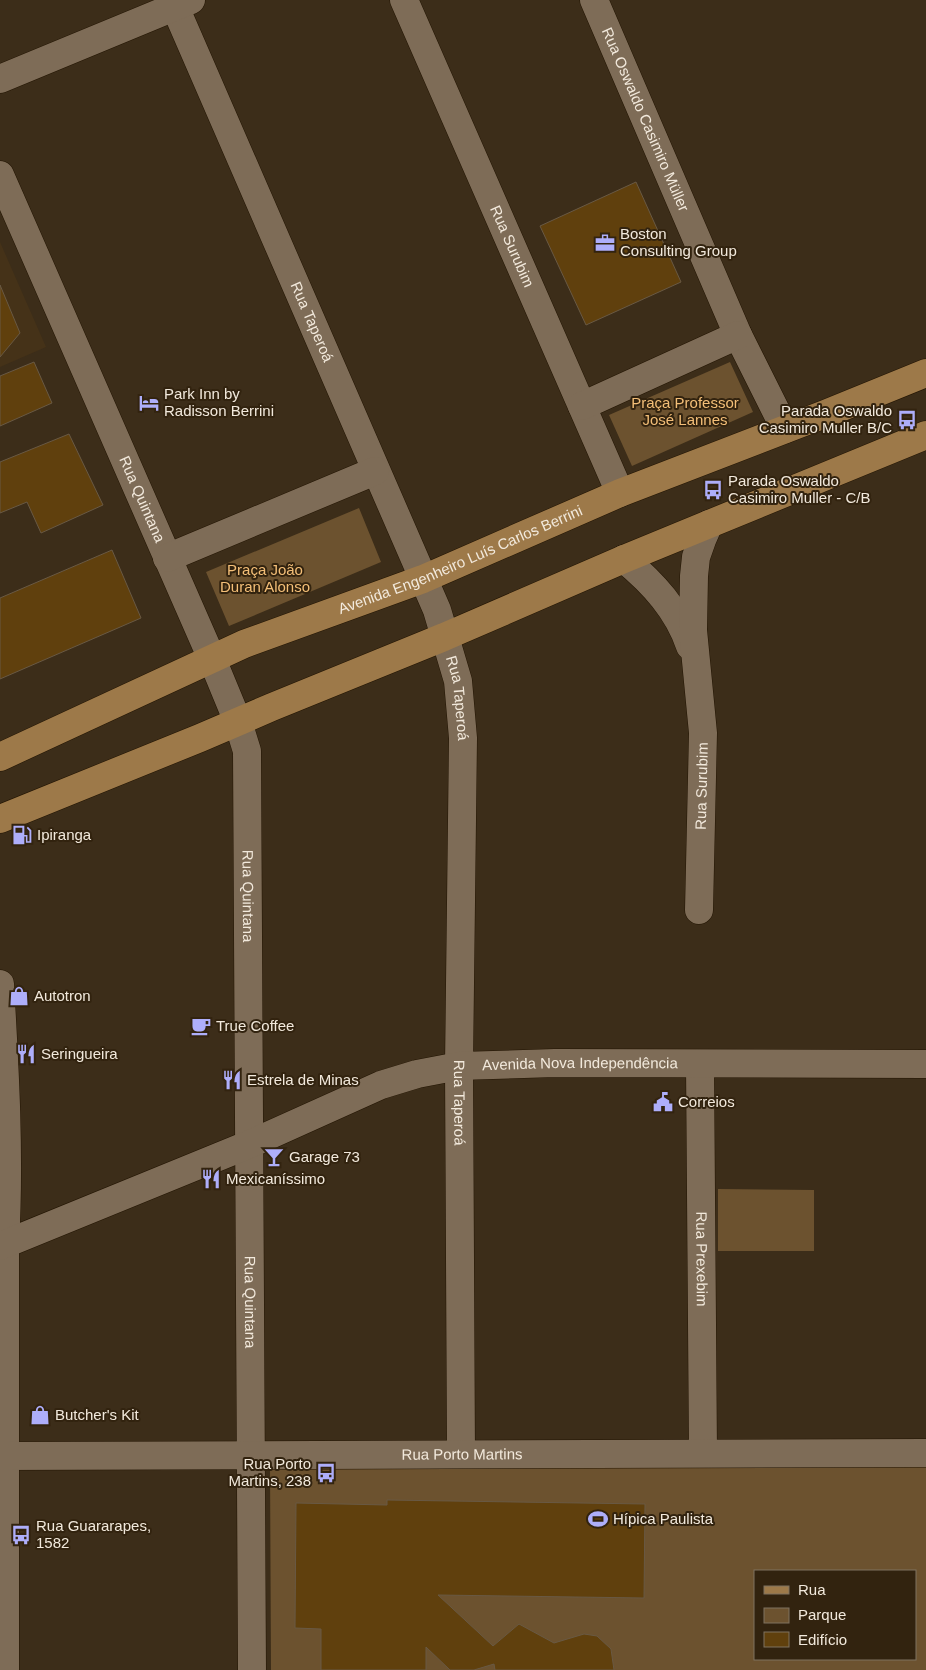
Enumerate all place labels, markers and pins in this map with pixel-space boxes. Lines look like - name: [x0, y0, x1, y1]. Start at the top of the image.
- place label: Boston Consulting Group: [620, 225, 737, 259]
- office icon: Boston Consulting Group: [594, 232, 616, 254]
- place label: Park Inn by Radisson Berrini: [164, 385, 274, 419]
- hotel icon: Park Inn by Radisson Berrini: [138, 392, 160, 414]
- place label: Parada Oswaldo Casimiro Muller B/C: [759, 402, 892, 436]
- bus stop icon: Parada Oswaldo Casimiro Muller B/C: [896, 409, 918, 431]
- place label: Parada Oswaldo Casimiro Muller - C/B: [728, 472, 871, 506]
- bus stop icon: Parada Oswaldo Casimiro Muller - C/B: [702, 479, 724, 501]
- fuel station icon: Ipiranga: [11, 824, 33, 846]
- place label: Ipiranga: [37, 826, 92, 843]
- shop icon: Autotron: [8, 985, 30, 1007]
- place label: Autotron: [34, 987, 91, 1004]
- cafe icon: True Coffee: [190, 1015, 212, 1037]
- place label: True Coffee: [216, 1017, 294, 1034]
- restaurant icon: Seringueira: [15, 1043, 37, 1065]
- place label: Seringueira: [41, 1045, 118, 1062]
- restaurant icon: Estrela de Minas: [221, 1069, 243, 1091]
- place label: Estrela de Minas: [247, 1071, 359, 1088]
- public building icon: Correios: [652, 1091, 674, 1113]
- place label: Correios: [678, 1093, 735, 1110]
- bar icon: Garage 73: [263, 1146, 285, 1168]
- place label: Garage 73: [289, 1148, 360, 1165]
- restaurant icon: Mexicaníssimo: [200, 1168, 222, 1190]
- place label: Mexicaníssimo: [226, 1170, 325, 1187]
- shop icon: Butcher's Kit: [29, 1404, 51, 1426]
- place label: Butcher's Kit: [55, 1406, 140, 1423]
- place label: Rua Porto Martins, 238: [228, 1455, 311, 1489]
- bus stop icon: Rua Porto Martins, 238: [315, 1462, 337, 1484]
- sports icon: Hípica Paulista: [587, 1508, 609, 1530]
- place label: Hípica Paulista: [613, 1510, 714, 1527]
- place label: Rua Guararapes, 1582: [36, 1517, 151, 1551]
- bus stop icon: Rua Guararapes, 1582: [10, 1524, 32, 1546]

